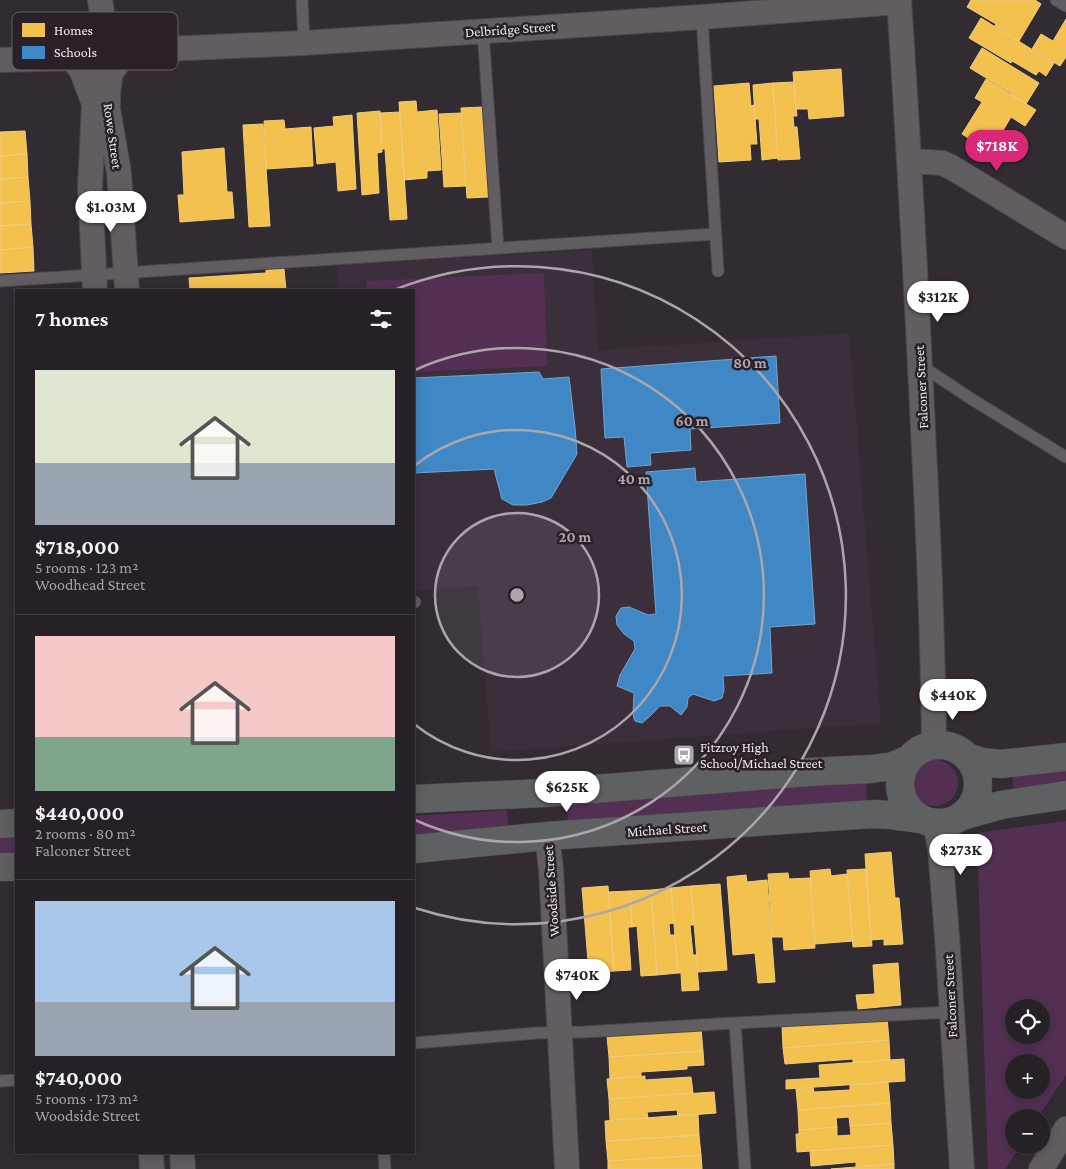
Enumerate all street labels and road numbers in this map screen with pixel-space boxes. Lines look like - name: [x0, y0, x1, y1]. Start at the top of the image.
- street label: Delbridge Street: [464, 18, 556, 40]
- street label: Rowe Street: [100, 102, 126, 170]
- street label: Falconer Street: [911, 345, 931, 429]
- street label: Michael Street: [626, 818, 708, 840]
- street label: Woodside Street: [540, 844, 562, 937]
- street label: Falconer Street: [940, 954, 960, 1038]

